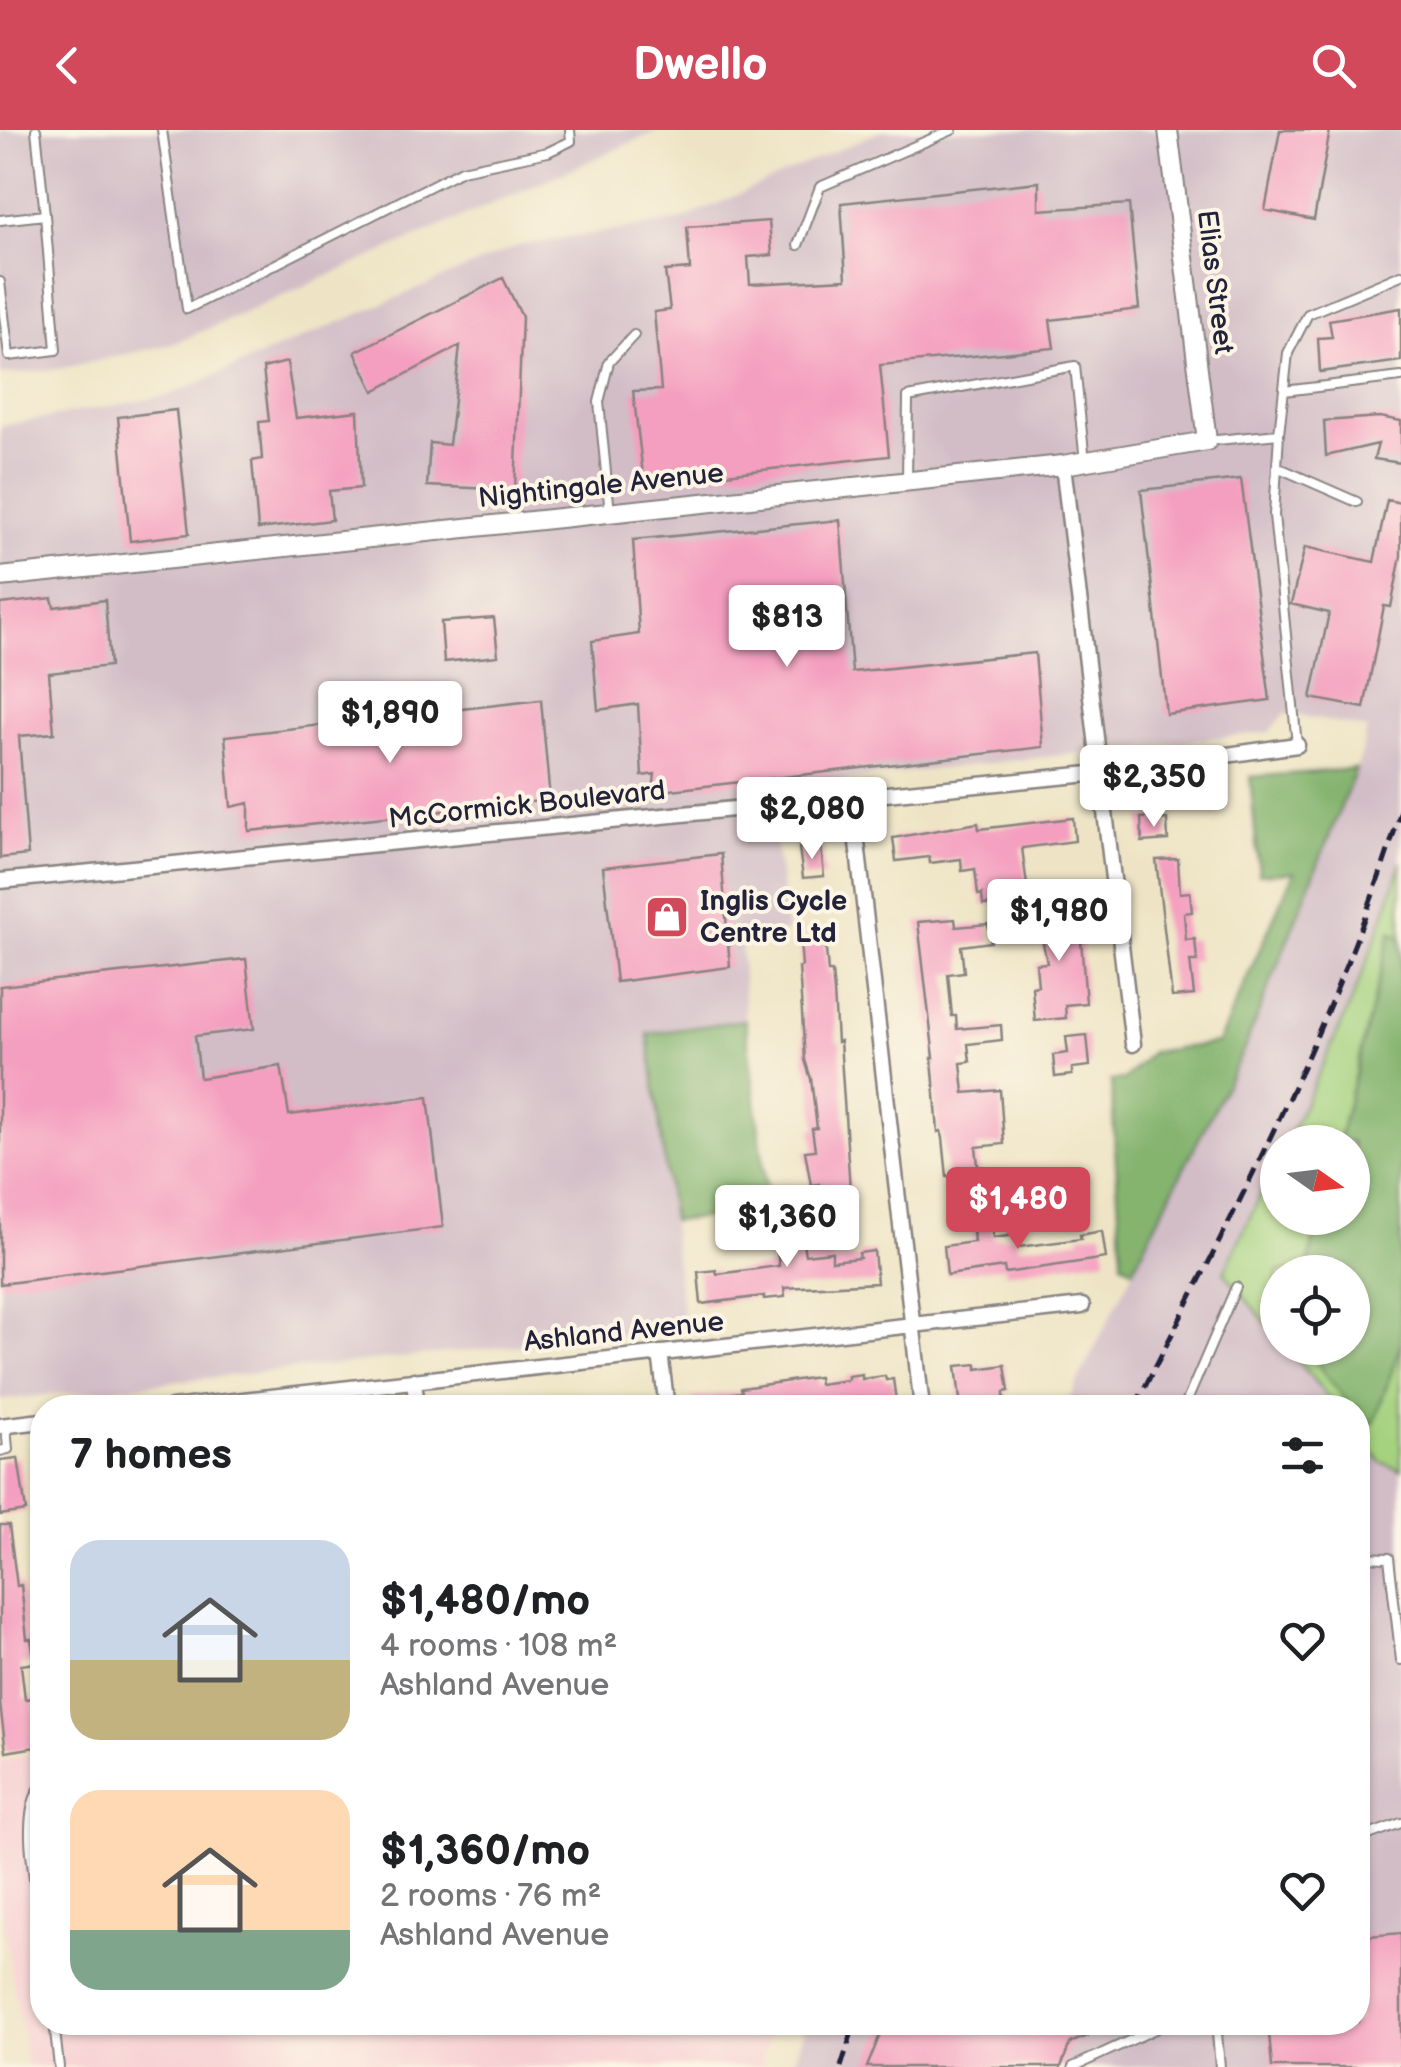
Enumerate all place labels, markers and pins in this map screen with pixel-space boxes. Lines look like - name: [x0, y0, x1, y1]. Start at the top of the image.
- pin: $813: [728, 585, 846, 670]
- pin: $1,890: [309, 681, 471, 766]
- pin: $2,350: [1073, 745, 1235, 830]
- pin: $2,080: [731, 777, 893, 862]
- pin: $1,980: [978, 879, 1140, 964]
- place label: Inglis Cycle Centre Ltd: [700, 885, 847, 950]
- shop icon: Inglis Cycle Centre Ltd: [644, 894, 690, 940]
- pin: $1,480: [937, 1167, 1099, 1252]
- pin: $1,360: [706, 1185, 868, 1270]

